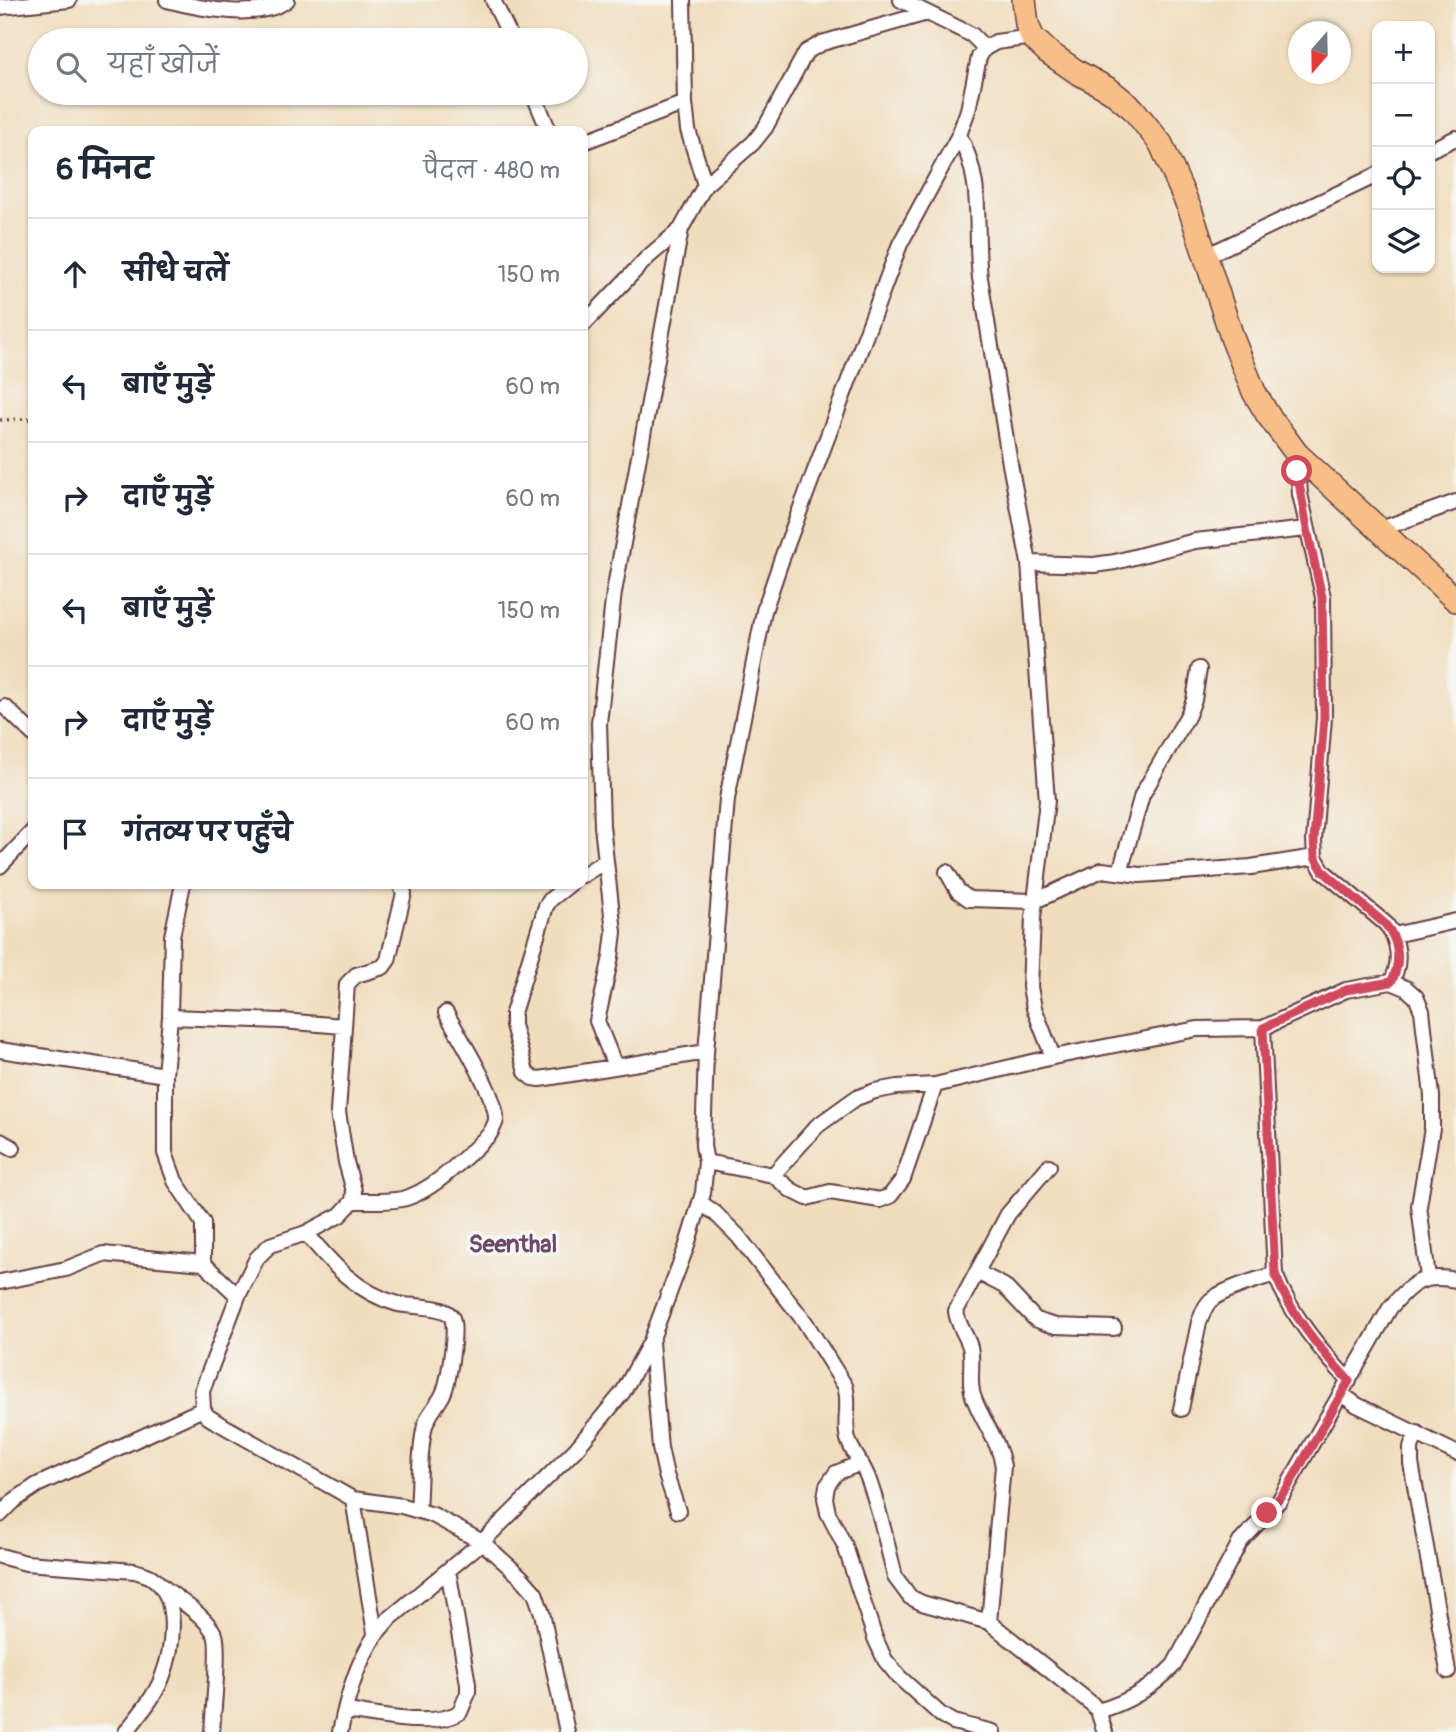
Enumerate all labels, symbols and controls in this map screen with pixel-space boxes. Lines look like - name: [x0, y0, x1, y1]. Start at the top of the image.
- north arrow: [1288, 21, 1351, 84]
- map controls: [1372, 21, 1435, 273]
- button: +: [1372, 21, 1435, 84]
- search box: [28, 28, 588, 105]
- icon: search: [52, 48, 90, 86]
- text: यहाँ खोजें: [108, 49, 219, 81]
- button: −: [1372, 84, 1435, 147]
- button: locate: [1372, 147, 1435, 210]
- text: 6 मिनट: [56, 151, 153, 188]
- text: पैदल · 480 m: [423, 156, 560, 185]
- button: layers: [1372, 210, 1435, 273]
- icon: ahead: [56, 255, 94, 293]
- text: सीधे चलें: [123, 257, 228, 289]
- text: 150 m: [497, 260, 560, 289]
- icon: left: [56, 367, 94, 405]
- text: बाएँ मुड़ें: [123, 369, 213, 401]
- text: 60 m: [505, 372, 560, 401]
- route start: [1281, 455, 1312, 486]
- icon: right: [56, 479, 94, 517]
- text: दाएँ मुड़ें: [123, 481, 212, 513]
- text: 60 m: [505, 484, 560, 513]
- icon: left: [56, 591, 94, 629]
- text: बाएँ मुड़ें: [123, 593, 213, 625]
- text: 150 m: [497, 596, 560, 625]
- icon: right: [56, 703, 94, 741]
- text: दाएँ मुड़ें: [123, 705, 212, 737]
- text: 60 m: [505, 708, 560, 737]
- icon: arrive: [56, 815, 94, 853]
- text: गंतव्य पर पहुँचे: [123, 817, 292, 849]
- district label: Seenthal: [469, 1230, 557, 1259]
- route end: [1251, 1497, 1282, 1528]

